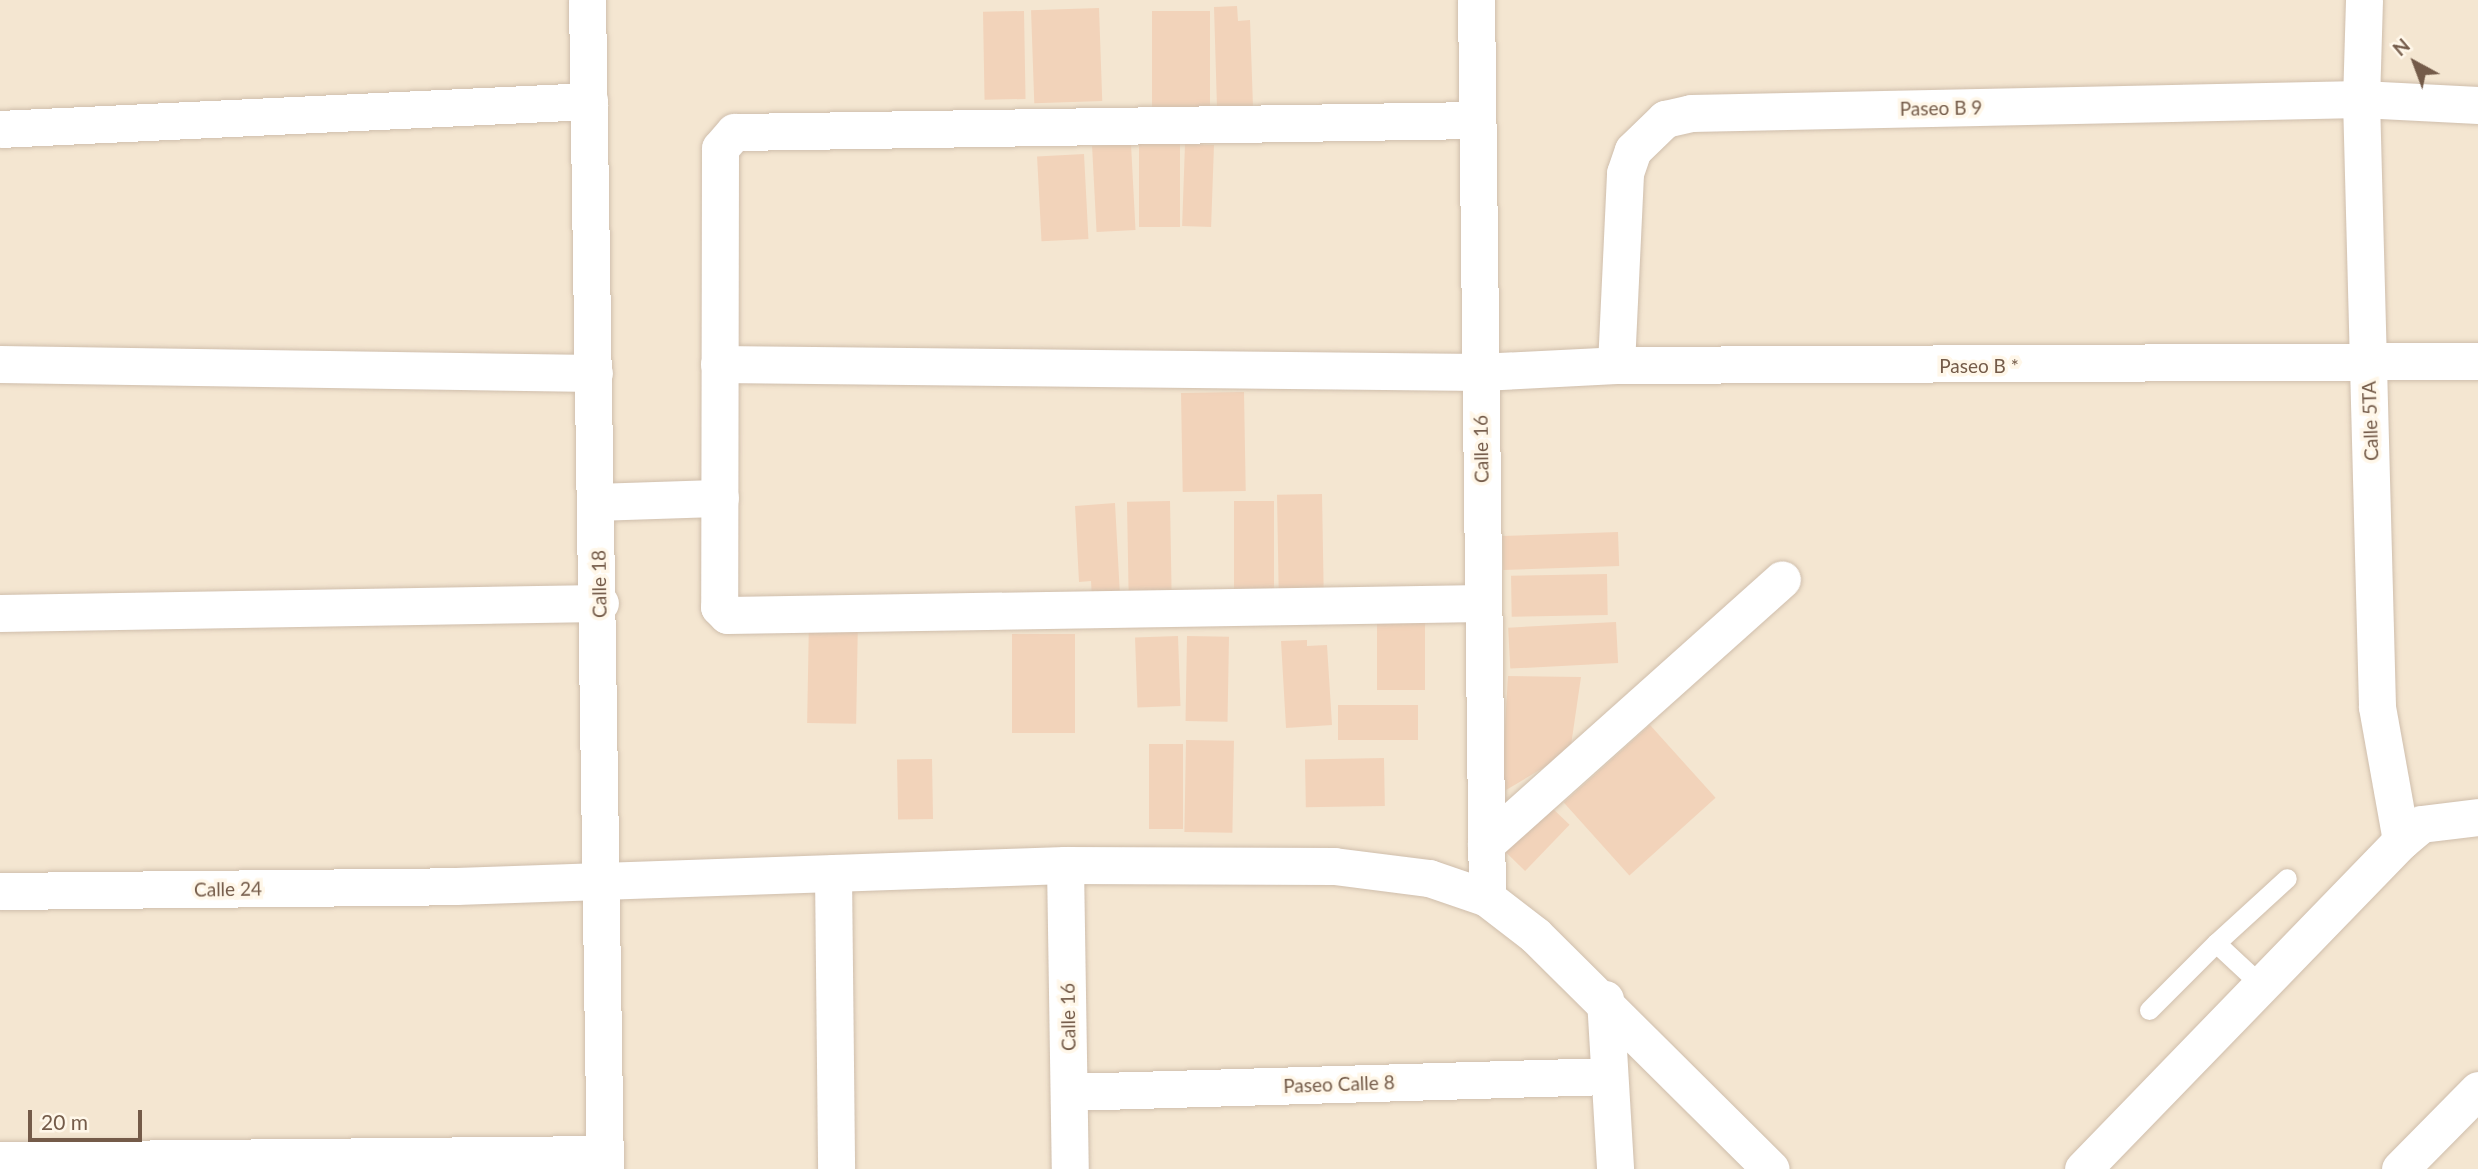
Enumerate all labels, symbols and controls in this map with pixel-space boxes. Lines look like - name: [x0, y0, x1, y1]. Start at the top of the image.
- north arrow: [2380, 28, 2450, 98]
- text: N: [2388, 33, 2414, 60]
- street label: Paseo B 9: [1900, 96, 1982, 120]
- street label: Paseo B *: [1939, 355, 2019, 377]
- street label: Calle 5TA: [2357, 381, 2383, 461]
- street label: Calle 16: [1469, 415, 1493, 483]
- street label: Calle 18: [587, 550, 611, 618]
- street label: Calle 24: [194, 877, 262, 901]
- street label: Calle 16: [1056, 983, 1080, 1051]
- street label: Paseo Calle 8: [1283, 1071, 1395, 1097]
- scale bar: [32, 1096, 145, 1140]
- text: 20 m: [41, 1109, 88, 1134]

